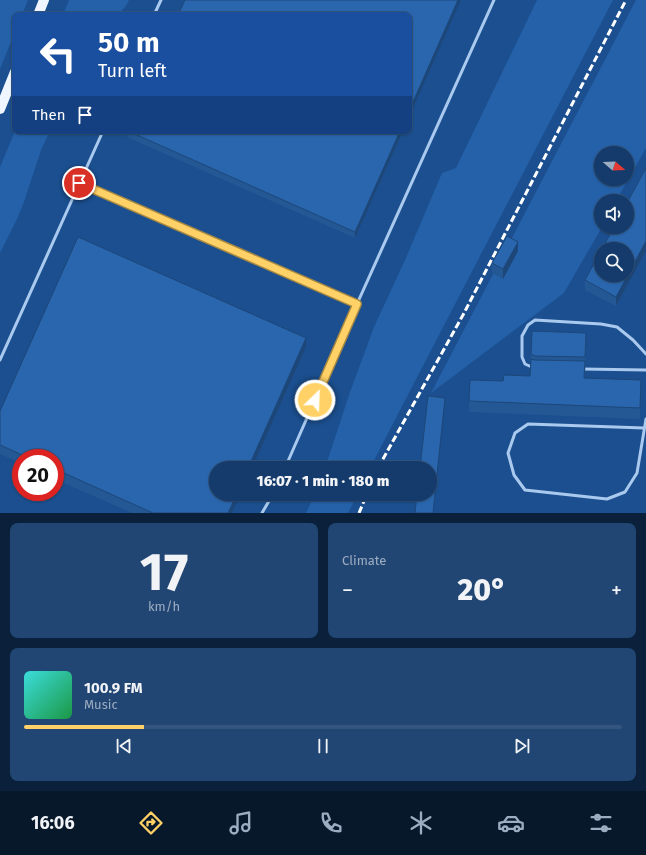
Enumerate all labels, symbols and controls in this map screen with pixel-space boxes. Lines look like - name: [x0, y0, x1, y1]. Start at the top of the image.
- text: 50 m: [98, 26, 160, 59]
- icon: left: [32, 28, 84, 80]
- text: Turn left: [98, 60, 167, 82]
- icon: arrive: [74, 104, 96, 126]
- text: Then: [32, 106, 66, 124]
- north arrow: [594, 146, 634, 186]
- map controls: [594, 146, 634, 282]
- pin: [62, 166, 96, 200]
- icon: arrive: [68, 172, 90, 194]
- button: sound: [594, 194, 634, 234]
- button: search: [594, 242, 634, 282]
- position arrow: [294, 379, 336, 421]
- speed limit sign: 20: [12, 449, 64, 501]
- text: 16:07 · 1 min · 180 m: [257, 472, 389, 490]
- text: 17: [140, 541, 188, 604]
- text: Climate: [342, 553, 386, 568]
- text: 20°: [457, 572, 507, 608]
- text: −: [342, 577, 353, 604]
- text: +: [611, 577, 622, 604]
- text: km/h: [148, 599, 180, 614]
- text: 100.9 FM: [84, 679, 142, 697]
- text: Music: [84, 697, 118, 712]
- icon: previous: [113, 735, 135, 757]
- icon: pause: [312, 735, 334, 757]
- icon: next: [511, 735, 533, 757]
- icon: directions: [137, 809, 165, 837]
- icon: music: [227, 809, 255, 837]
- icon: phone: [317, 809, 345, 837]
- icon: climate: [407, 809, 435, 837]
- icon: car: [497, 809, 525, 837]
- icon: filters: [587, 809, 615, 837]
- text: 16:06: [31, 812, 75, 834]

